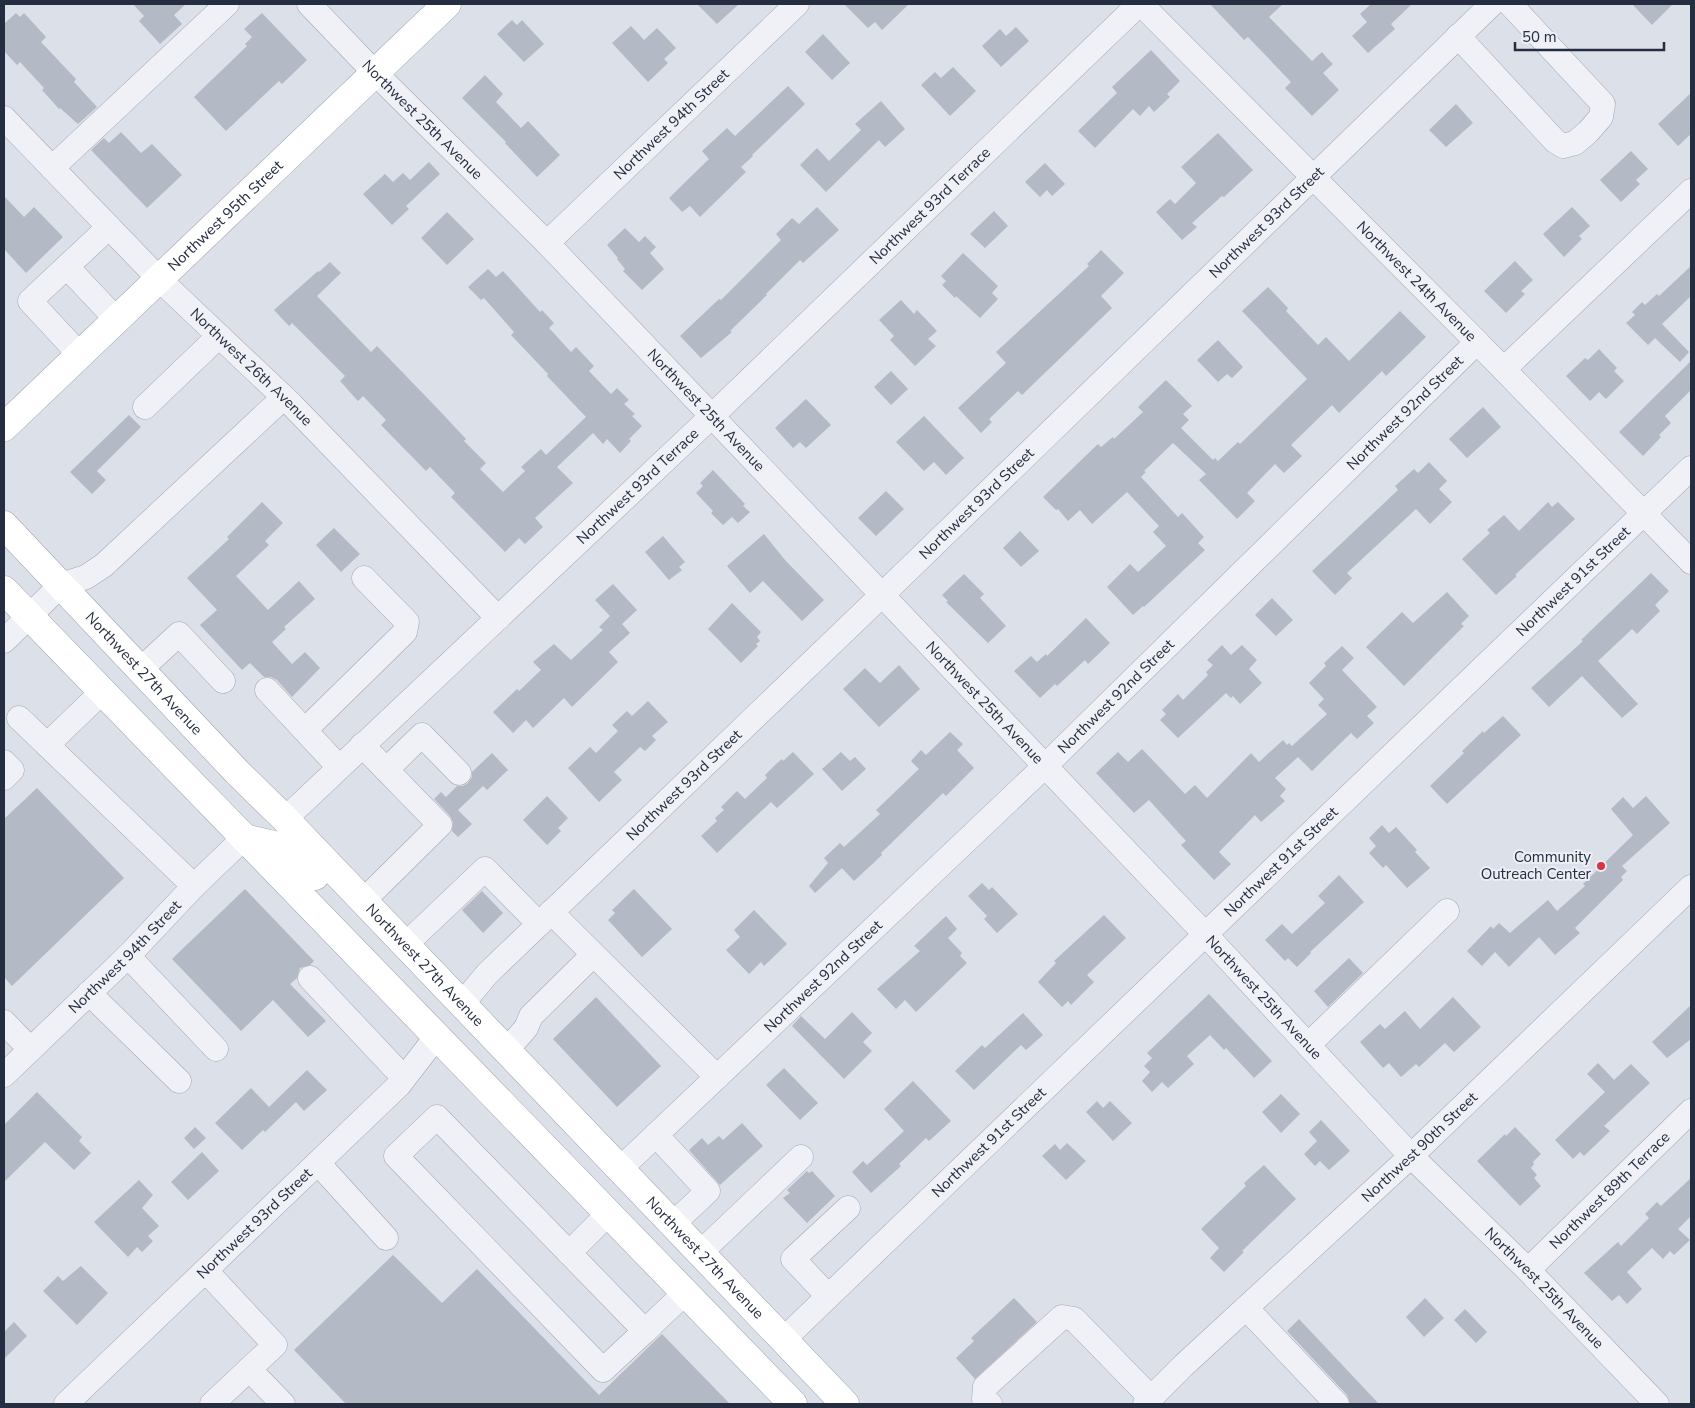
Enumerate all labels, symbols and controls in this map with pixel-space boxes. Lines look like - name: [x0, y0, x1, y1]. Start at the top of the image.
- scale bar: [1515, 20, 1664, 52]
- text: 50 m: [1522, 27, 1557, 47]
- street label: Northwest 25th Avenue: [358, 55, 487, 184]
- street label: Northwest 94th Street: [609, 64, 734, 184]
- street label: Northwest 93rd Terrace: [865, 143, 995, 269]
- street label: Northwest 95th Street: [163, 155, 288, 276]
- street label: Northwest 93rd Street: [1205, 162, 1329, 283]
- street label: Northwest 24th Avenue: [1352, 217, 1481, 346]
- street label: Northwest 26th Avenue: [186, 304, 317, 430]
- street label: Northwest 25th Avenue: [643, 344, 769, 476]
- street label: Northwest 92nd Street: [1342, 351, 1468, 474]
- street label: Northwest 93rd Terrace: [572, 424, 703, 549]
- street label: Northwest 93rd Street: [915, 443, 1039, 564]
- street label: Northwest 91st Street: [1512, 521, 1635, 641]
- street label: Northwest 27th Avenue: [81, 607, 207, 739]
- street label: Northwest 92nd Street: [1053, 634, 1179, 758]
- street label: Northwest 25th Avenue: [921, 637, 1048, 768]
- street label: Northwest 93rd Street: [622, 724, 746, 845]
- street label: Northwest 91st Street: [1220, 802, 1343, 921]
- place label: Community Outreach Center: [1481, 847, 1592, 884]
- marker: Community Outreach Center: [1595, 860, 1607, 872]
- street label: Northwest 94th Street: [64, 895, 186, 1018]
- street label: Northwest 27th Avenue: [361, 900, 488, 1031]
- street label: Northwest 92nd Street: [760, 915, 887, 1037]
- street label: Northwest 25th Avenue: [1201, 931, 1326, 1064]
- street label: Northwest 91st Street: [927, 1082, 1051, 1202]
- street label: Northwest 90th Street: [1357, 1087, 1482, 1207]
- street label: Northwest 89th Terrace: [1545, 1127, 1674, 1254]
- street label: Northwest 93rd Street: [192, 1163, 317, 1283]
- street label: Northwest 27th Avenue: [642, 1192, 768, 1323]
- street label: Northwest 25th Avenue: [1480, 1223, 1608, 1353]

